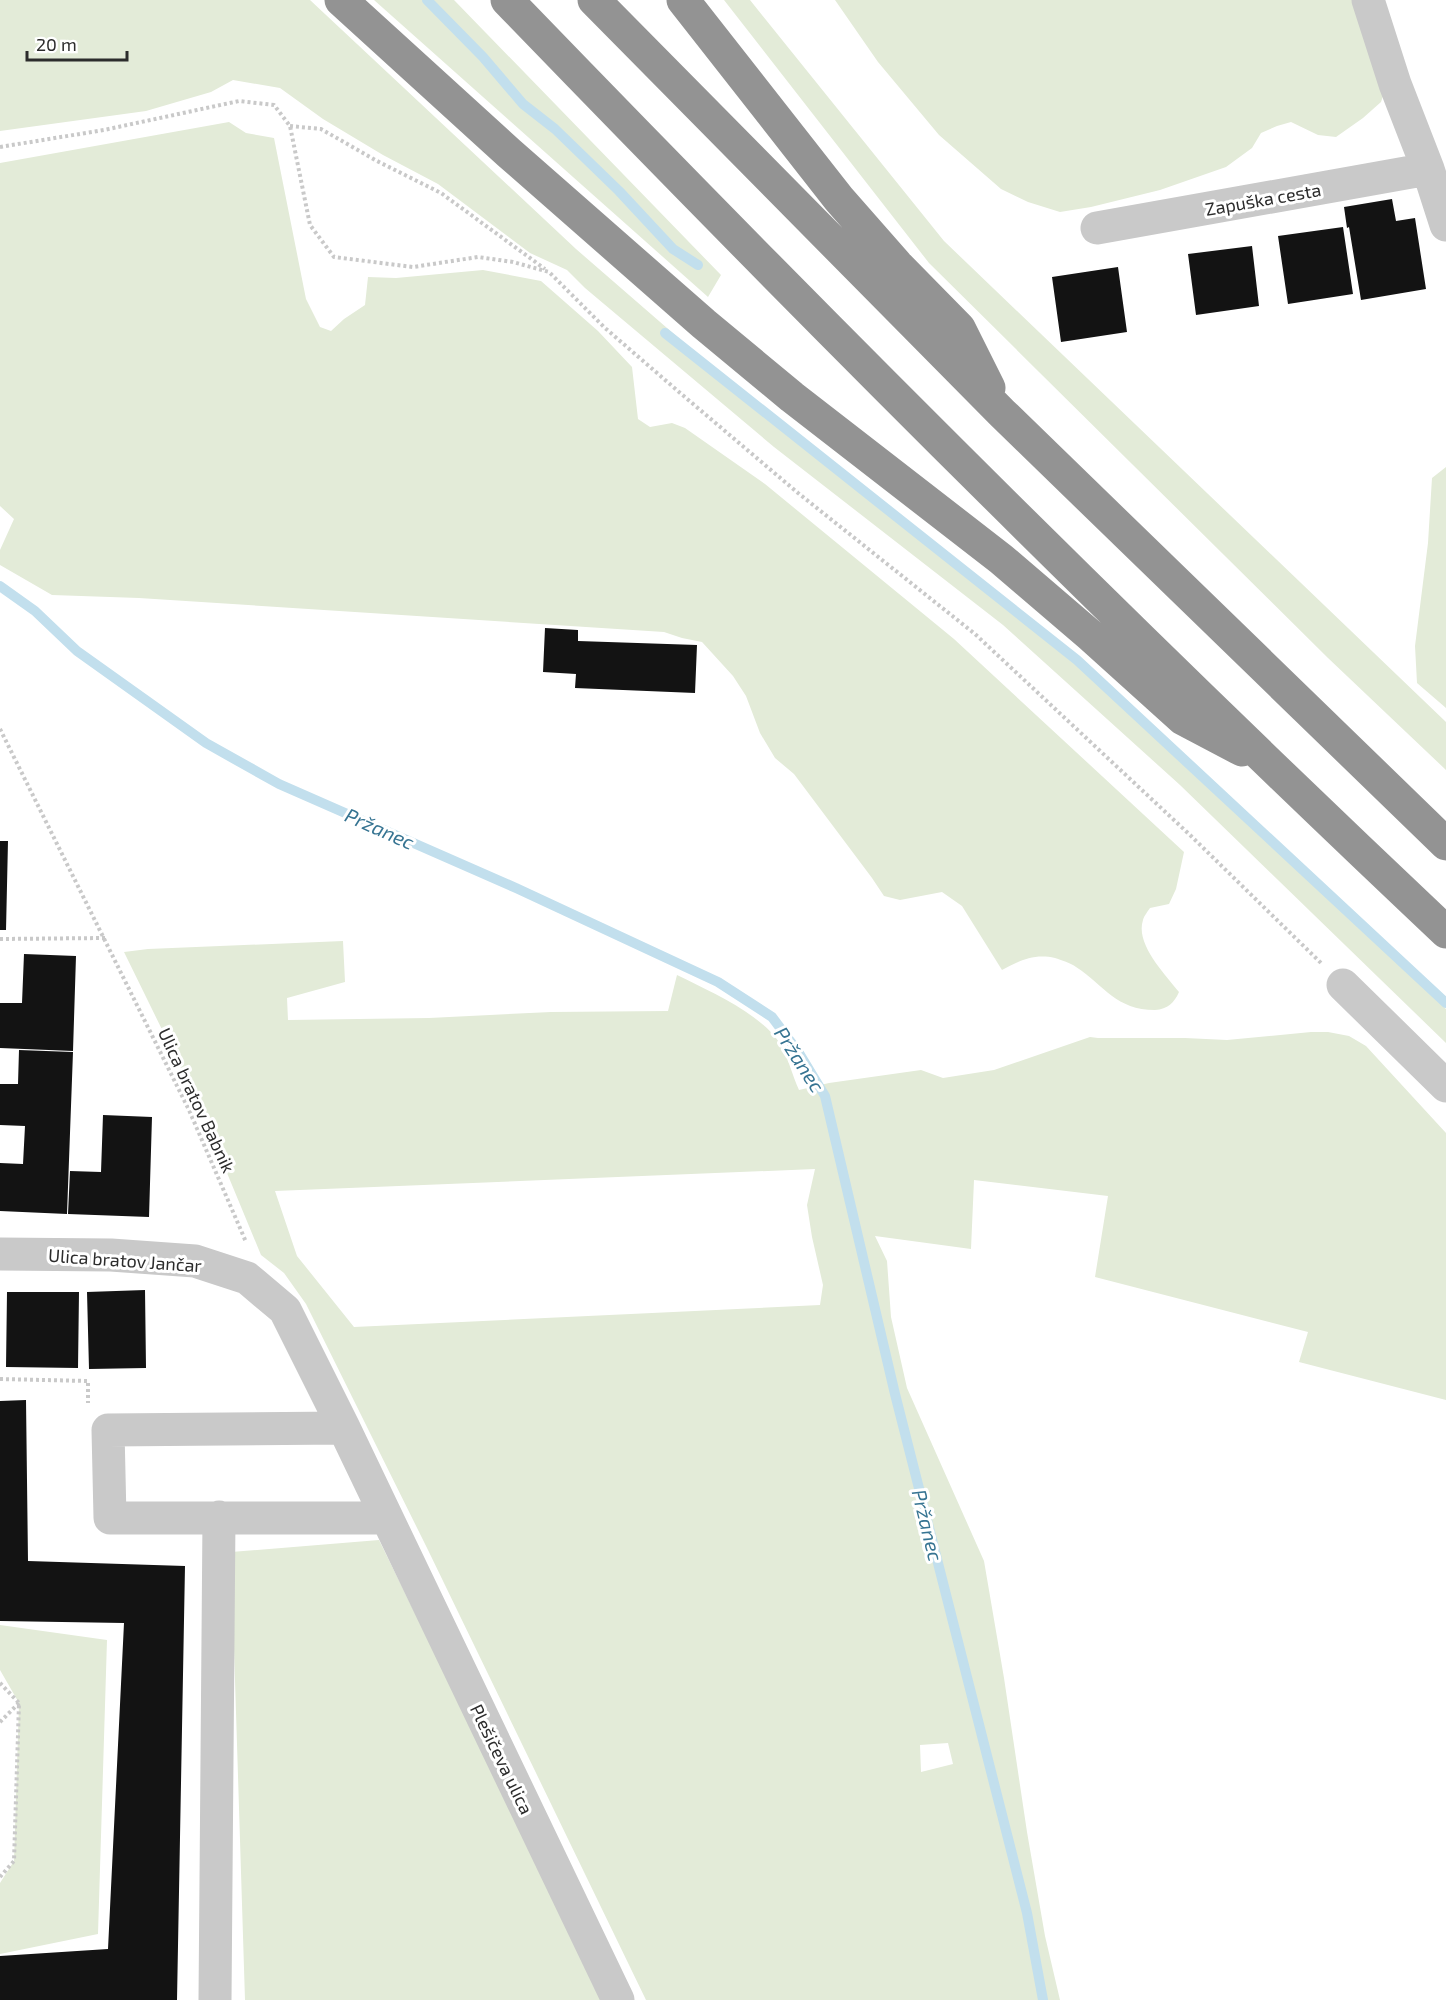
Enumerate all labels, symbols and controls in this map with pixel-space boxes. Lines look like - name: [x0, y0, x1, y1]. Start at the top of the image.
- scale bar: [27, 24, 128, 62]
- text: 20 m: [36, 33, 77, 55]
- street label: Zapuška cesta: [1203, 178, 1323, 220]
- water label: Pržanec: [342, 802, 419, 854]
- water label: Pržanec: [770, 1022, 830, 1097]
- street label: Ulica bratov Babnik: [154, 1024, 240, 1176]
- street label: Ulica bratov Jančar: [47, 1244, 203, 1276]
- water label: Pržanec: [907, 1487, 949, 1564]
- street label: Plešičeva ulica: [466, 1700, 538, 1818]

